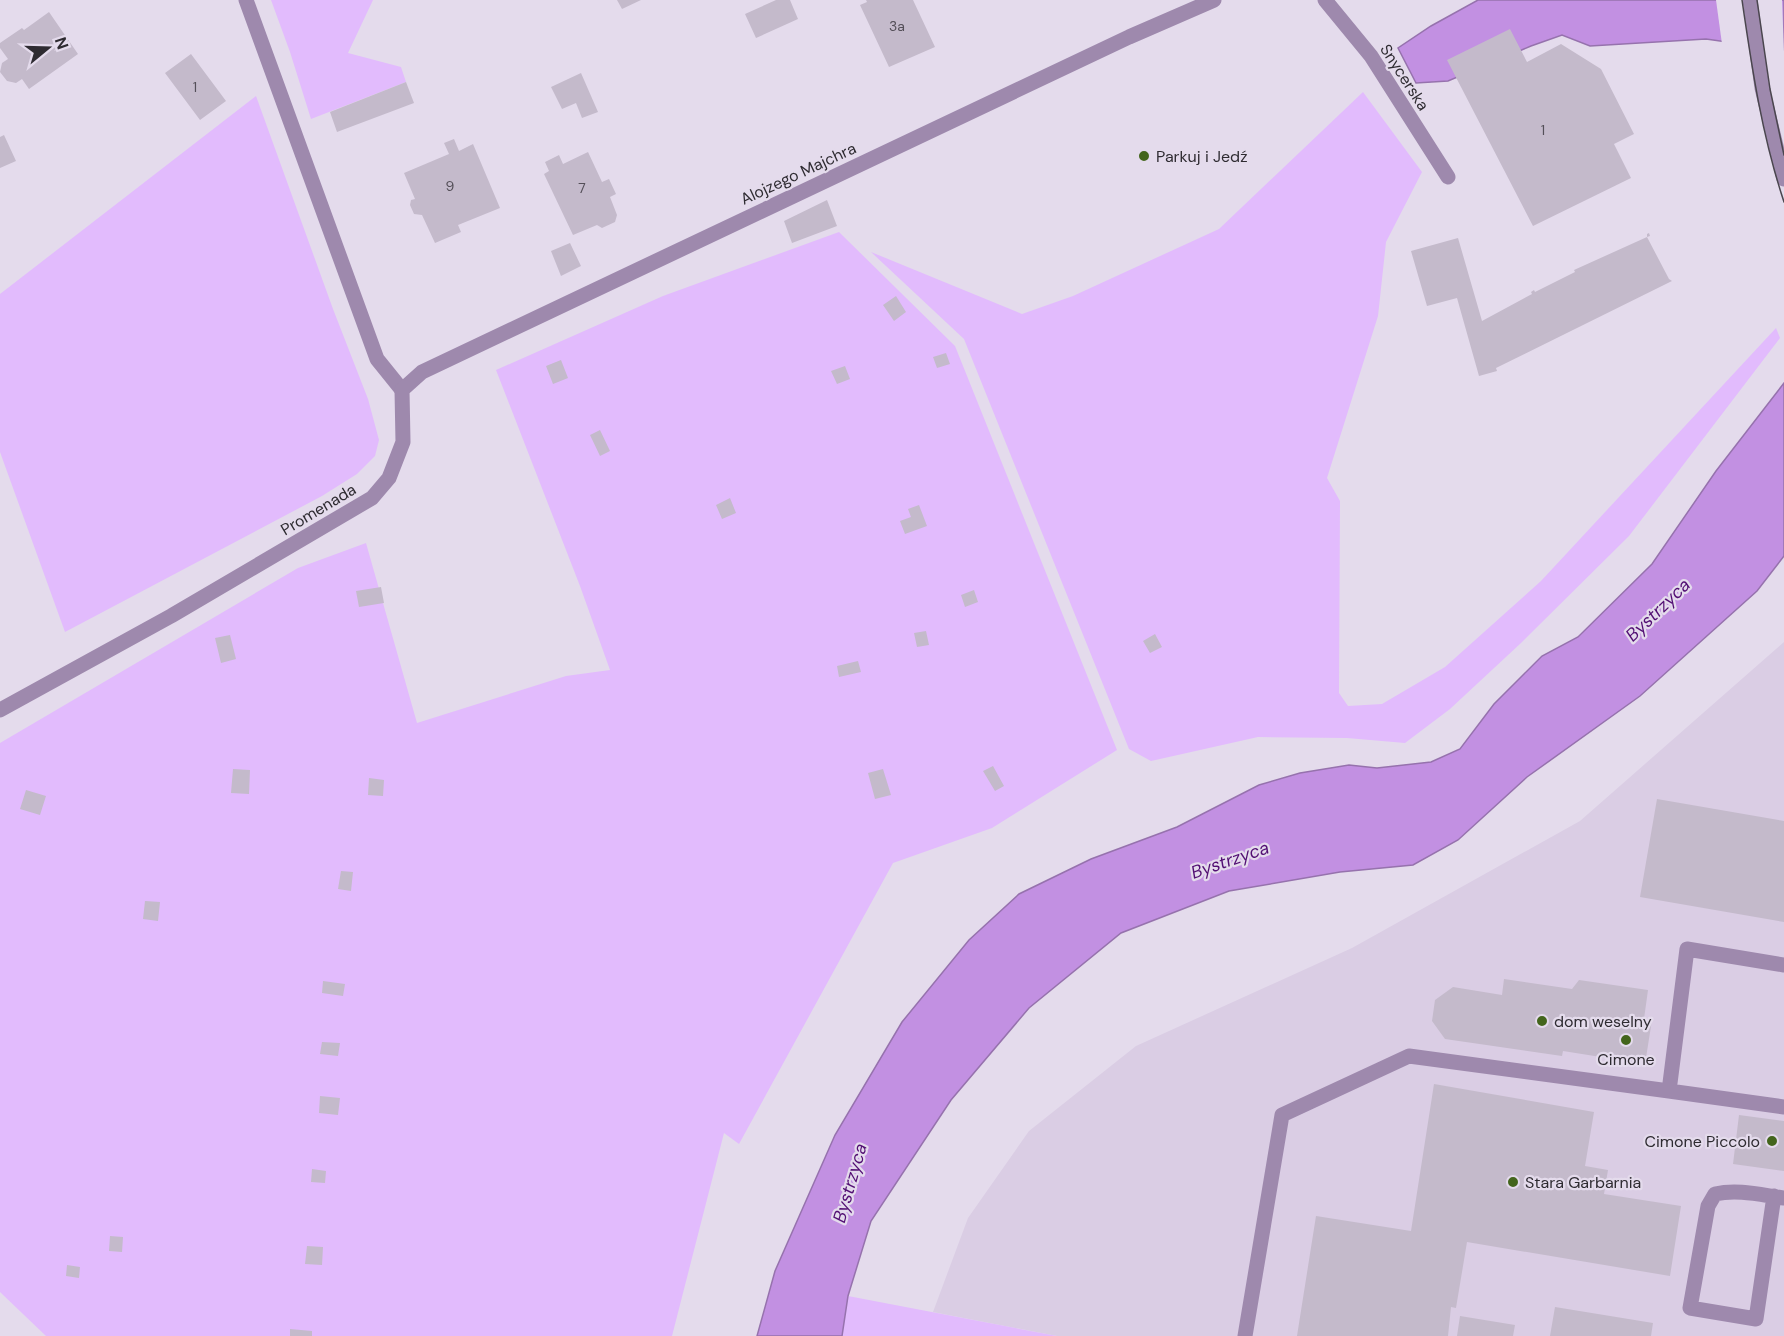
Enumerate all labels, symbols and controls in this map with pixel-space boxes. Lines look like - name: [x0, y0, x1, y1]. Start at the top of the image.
- house number: 3a: [889, 17, 905, 35]
- north arrow: [18, 18, 78, 78]
- text: N: [50, 34, 74, 52]
- street label: Snycerska: [1375, 40, 1434, 115]
- house number: 1: [193, 78, 197, 96]
- house number: 1: [1541, 121, 1545, 139]
- street label: Alojzego Majchra: [737, 137, 859, 209]
- place label: Parkuj i Jedź: [1156, 146, 1247, 167]
- marker: Parkuj i Jedź: [1137, 149, 1151, 163]
- house number: 9: [446, 177, 455, 195]
- house number: 7: [578, 179, 586, 197]
- street label: Promenada: [277, 479, 360, 540]
- water label: Bystrzyca: [1620, 573, 1696, 647]
- water label: Bystrzyca: [1188, 835, 1272, 885]
- place label: dom weselny: [1554, 1011, 1652, 1032]
- marker: dom weselny: [1535, 1014, 1549, 1028]
- marker: Cimone: [1619, 1033, 1633, 1047]
- place label: Cimone: [1597, 1049, 1655, 1070]
- place label: Cimone Piccolo: [1644, 1131, 1760, 1152]
- marker: Cimone Piccolo: [1765, 1134, 1779, 1148]
- water label: Bystrzyca: [827, 1140, 873, 1225]
- place label: Stara Garbarnia: [1525, 1172, 1641, 1193]
- marker: Stara Garbarnia: [1506, 1175, 1520, 1189]

